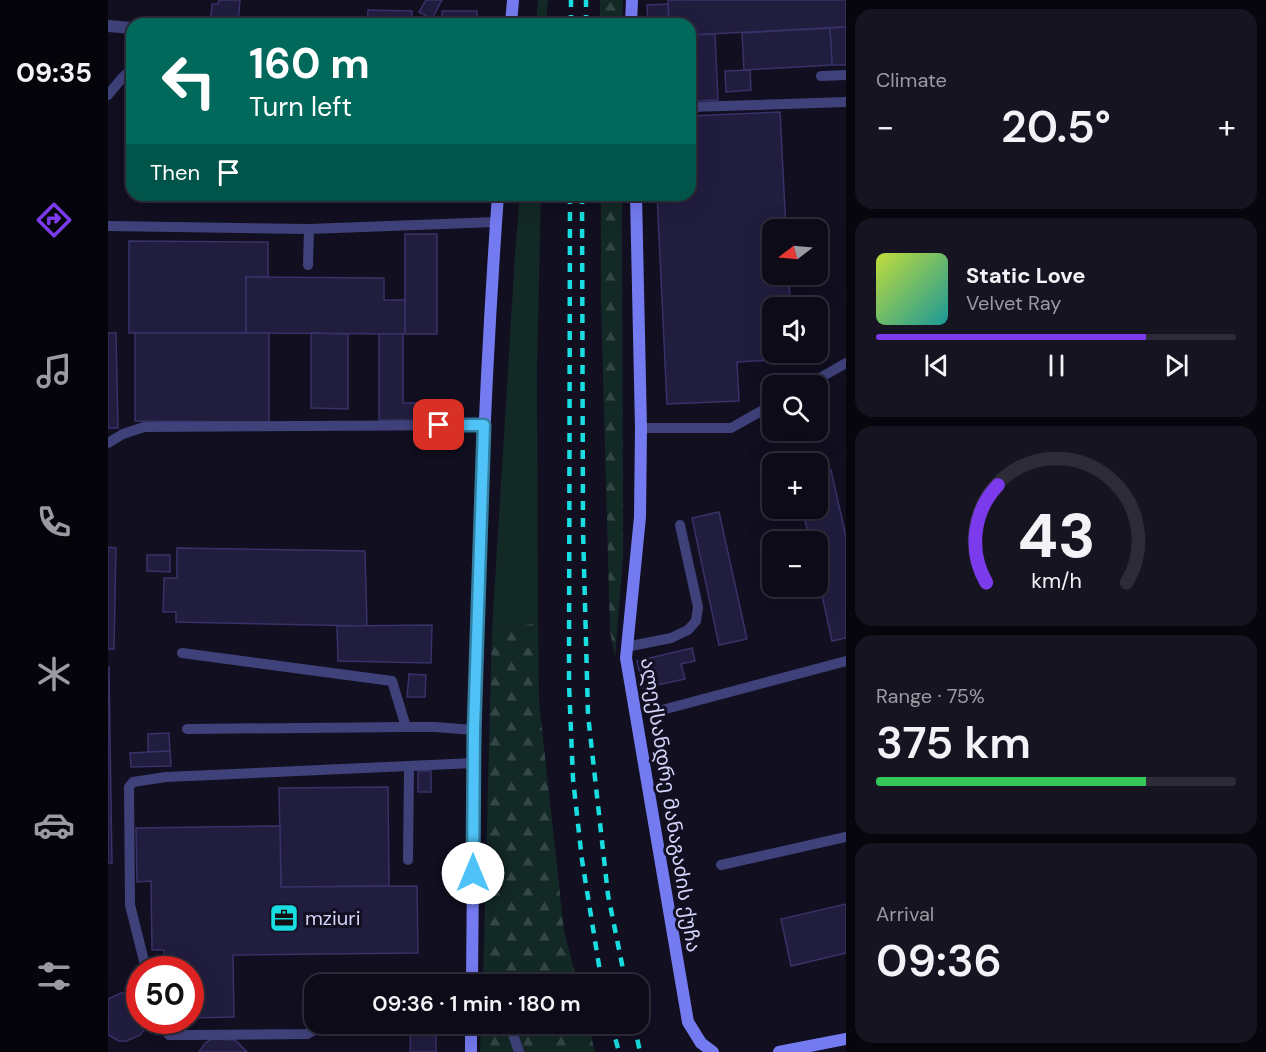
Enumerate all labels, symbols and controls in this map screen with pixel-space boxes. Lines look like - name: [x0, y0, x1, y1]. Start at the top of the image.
- text: 160 m: [249, 36, 370, 91]
- icon: left: [150, 42, 228, 120]
- text: 09:35: [16, 55, 92, 90]
- text: Climate: [876, 67, 947, 93]
- text: Turn left: [249, 89, 352, 124]
- text: 20.5°: [1001, 97, 1111, 156]
- text: −: [876, 105, 894, 148]
- text: +: [1218, 105, 1236, 148]
- icon: arrive: [212, 156, 245, 189]
- text: Then: [150, 158, 200, 187]
- icon: directions: [33, 199, 75, 241]
- north arrow: [762, 219, 828, 285]
- map controls: [762, 219, 828, 597]
- text: Static Love: [966, 261, 1086, 290]
- text: Velvet Ray: [966, 290, 1061, 316]
- button: sound: [762, 297, 828, 363]
- icon: previous: [920, 349, 953, 382]
- icon: pause: [1040, 349, 1073, 382]
- icon: next: [1160, 349, 1193, 382]
- icon: music: [33, 350, 75, 392]
- button: search: [762, 375, 828, 441]
- pin: [413, 399, 464, 450]
- icon: arrive: [422, 408, 455, 441]
- button: +: [762, 453, 828, 519]
- text: 43: [1017, 495, 1095, 576]
- icon: phone: [33, 501, 75, 543]
- button: −: [762, 531, 828, 597]
- text: km/h: [1031, 567, 1081, 595]
- icon: climate: [33, 653, 75, 695]
- street label: ალექსანდრე მანაგაძის ქუჩა: [635, 656, 707, 954]
- text: Range · 75%: [876, 683, 985, 709]
- text: 375 km: [876, 713, 1031, 772]
- icon: car: [33, 804, 75, 846]
- position arrow: [441, 841, 505, 905]
- text: Arrival: [876, 901, 934, 927]
- office icon: mziuri: [268, 902, 300, 934]
- place label: mziuri: [305, 905, 360, 931]
- text: 09:36: [876, 931, 1002, 990]
- icon: filters: [33, 955, 75, 997]
- speed limit sign: 50: [126, 956, 204, 1034]
- text: 09:36 · 1 min · 180 m: [372, 989, 581, 1018]

